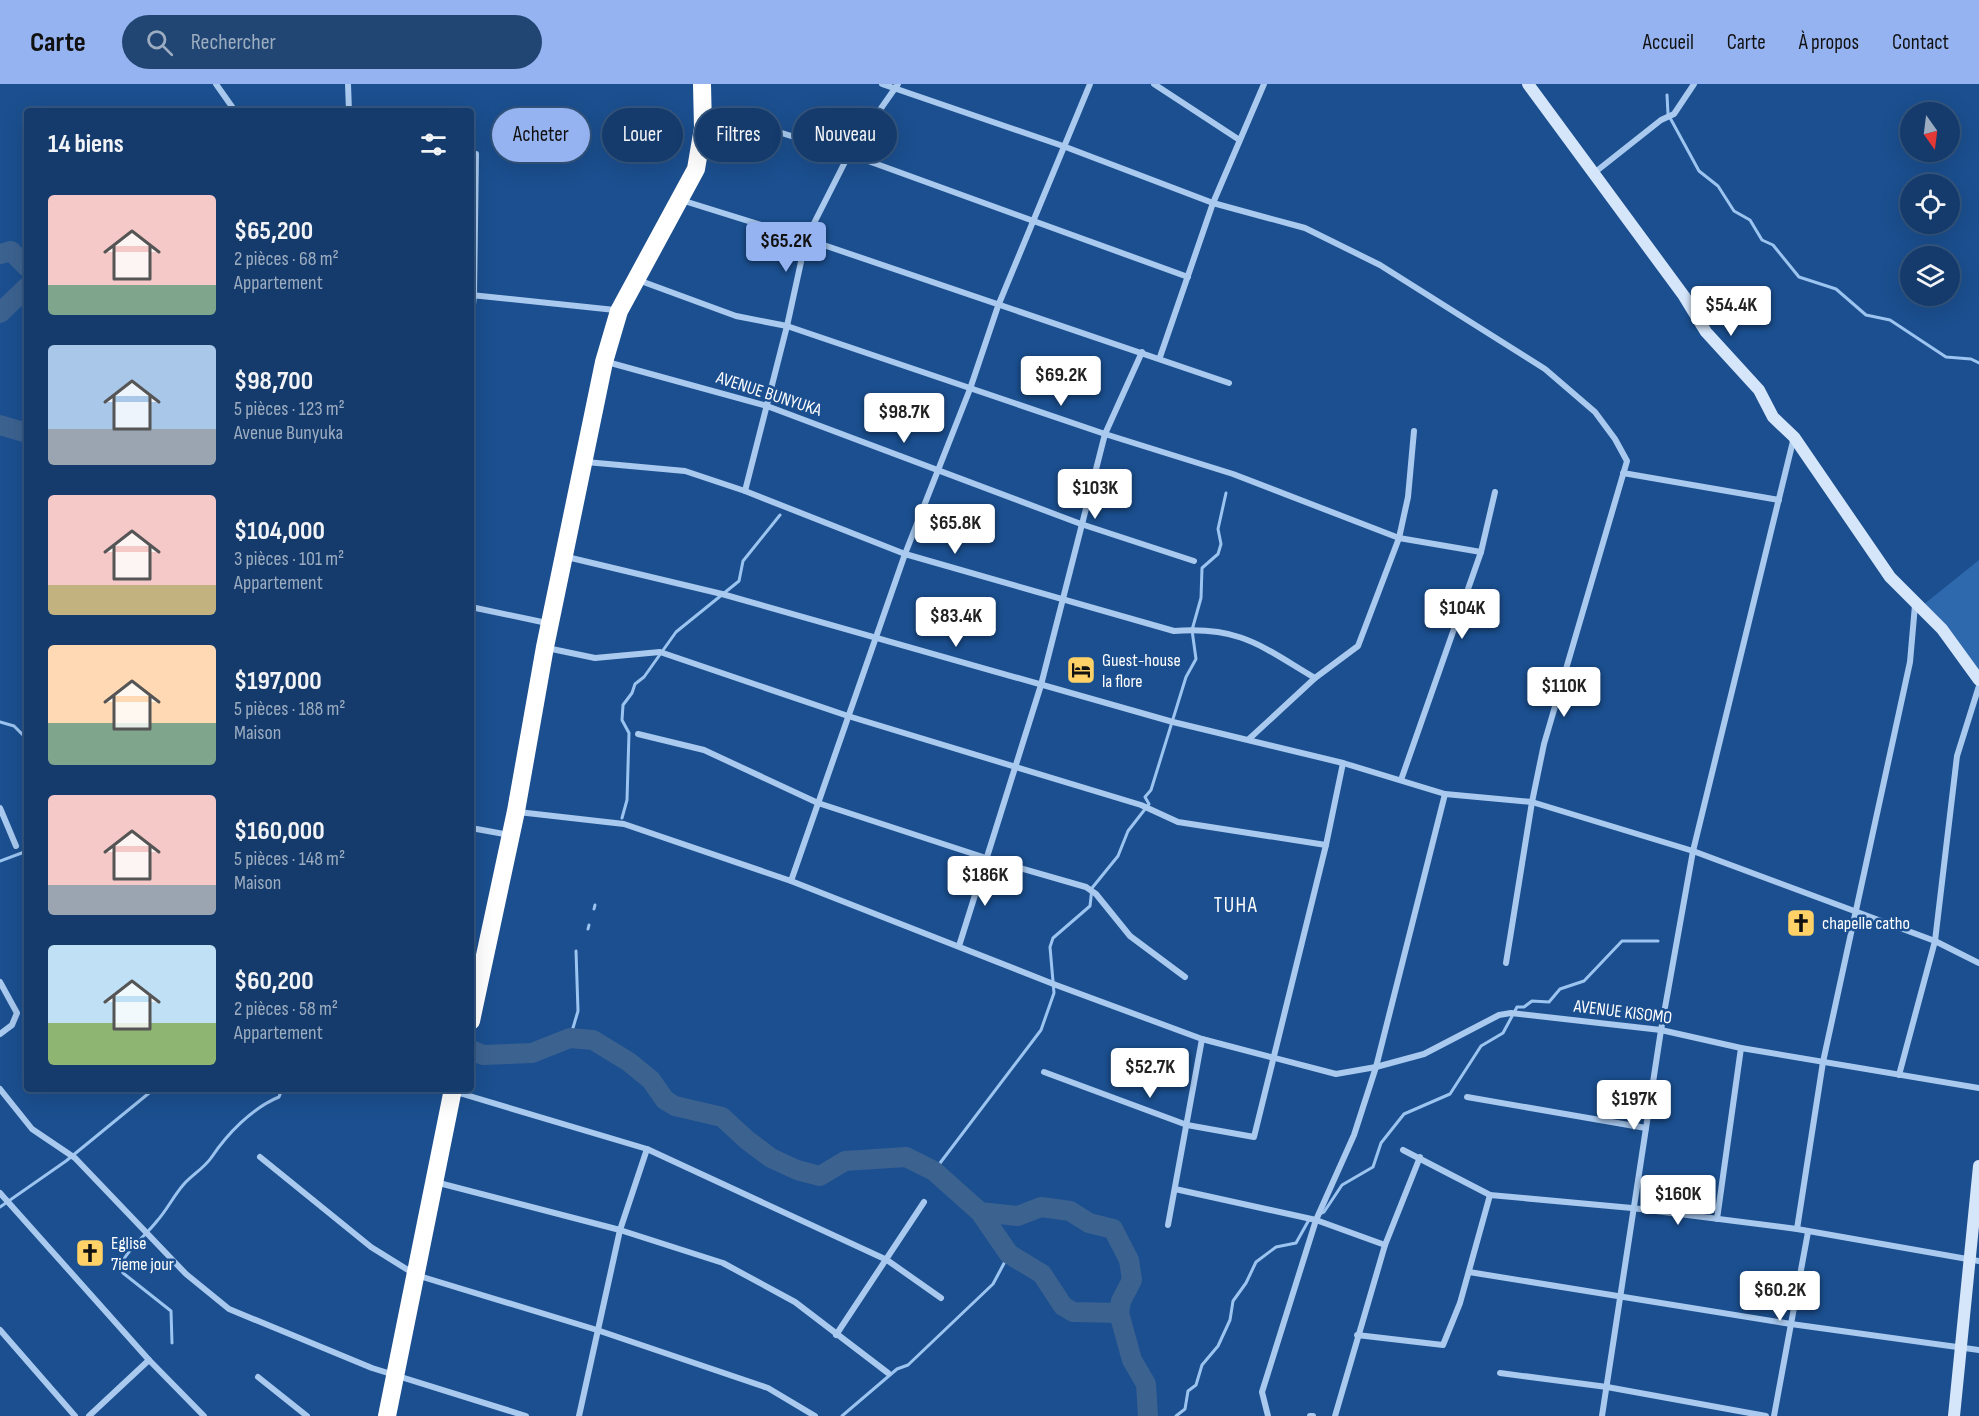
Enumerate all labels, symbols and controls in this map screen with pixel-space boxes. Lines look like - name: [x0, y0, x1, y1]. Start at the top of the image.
- search box: [122, 15, 542, 69]
- text: Carte: [30, 26, 86, 59]
- icon: search: [143, 26, 176, 59]
- text: Rechercher: [191, 29, 276, 56]
- text: Accueil: [1643, 30, 1694, 55]
- text: Carte: [1727, 30, 1766, 55]
- text: À propos: [1799, 30, 1859, 55]
- text: Contact: [1892, 30, 1949, 55]
- north arrow: [1900, 102, 1960, 162]
- map controls: [1900, 102, 1960, 306]
- chip: Acheter: [492, 108, 590, 162]
- chip: Louer: [602, 108, 683, 162]
- chip: Filtres: [695, 108, 781, 162]
- chip: Nouveau: [793, 108, 897, 162]
- icon: filters: [417, 128, 450, 161]
- text: 14 biens: [48, 129, 124, 160]
- button: locate: [1900, 174, 1960, 234]
- text: $65,200: [234, 216, 313, 247]
- icon: home: [96, 219, 168, 291]
- pin: $65.2K: [737, 222, 835, 273]
- text: $65.2K: [760, 229, 812, 253]
- button: layers: [1900, 246, 1960, 306]
- text: 2 pièces · 68 m²: [234, 247, 339, 271]
- text: Appartement: [234, 271, 323, 295]
- pin: $54.4K: [1682, 286, 1780, 337]
- text: $54.4K: [1705, 293, 1757, 317]
- pin: $69.2K: [1012, 356, 1110, 407]
- text: $69.2K: [1035, 363, 1087, 387]
- text: $98,700: [234, 366, 313, 397]
- street label: AVENUE BUNYUKA: [713, 367, 825, 421]
- icon: home: [96, 369, 168, 441]
- pin: $98.7K: [855, 393, 953, 444]
- text: 5 pièces · 123 m²: [234, 397, 345, 421]
- text: $98.7K: [878, 400, 930, 424]
- text: Avenue Bunyuka: [234, 421, 343, 445]
- pin: $103K: [1053, 469, 1137, 520]
- text: $103K: [1072, 476, 1118, 500]
- pin: $65.8K: [906, 504, 1004, 555]
- text: $65.8K: [929, 511, 981, 535]
- text: $104,000: [234, 516, 325, 547]
- icon: home: [96, 519, 168, 591]
- text: 3 pièces · 101 m²: [234, 547, 344, 571]
- text: Appartement: [234, 571, 323, 595]
- pin: $104K: [1420, 589, 1504, 640]
- text: $104K: [1439, 596, 1485, 620]
- pin: $83.4K: [907, 597, 1005, 648]
- text: $83.4K: [930, 604, 982, 628]
- place label: Guest-house la flore: [1102, 650, 1181, 692]
- hotel icon: Guest-house la flore: [1065, 654, 1097, 686]
- text: $197,000: [234, 666, 322, 697]
- pin: $110K: [1522, 667, 1606, 718]
- icon: home: [96, 669, 168, 741]
- text: $110K: [1541, 674, 1587, 698]
- text: 5 pièces · 188 m²: [234, 697, 346, 721]
- text: Maison: [234, 721, 281, 745]
- text: $160,000: [234, 816, 325, 847]
- icon: home: [96, 819, 168, 891]
- text: 5 pièces · 148 m²: [234, 847, 345, 871]
- pin: $186K: [943, 856, 1027, 907]
- text: $186K: [962, 863, 1008, 887]
- text: Maison: [234, 871, 281, 895]
- district label: TUHA: [1214, 893, 1258, 918]
- church icon: chapelle catho: [1785, 907, 1817, 939]
- place label: chapelle catho: [1822, 913, 1910, 934]
- text: $60,200: [234, 966, 314, 997]
- icon: home: [96, 969, 168, 1041]
- street label: AVENUE KISOMO: [1572, 995, 1673, 1028]
- text: 2 pièces · 58 m²: [234, 997, 338, 1021]
- text: Appartement: [234, 1021, 323, 1045]
- pin: $52.7K: [1101, 1048, 1199, 1099]
- text: $52.7K: [1125, 1055, 1175, 1079]
- pin: $197K: [1592, 1080, 1676, 1131]
- text: $197K: [1611, 1087, 1657, 1111]
- pin: $160K: [1636, 1175, 1720, 1226]
- text: $160K: [1655, 1182, 1701, 1206]
- place label: Eglise 7ieme jour: [111, 1233, 174, 1275]
- church icon: Eglise 7ieme jour: [74, 1237, 106, 1269]
- pin: $60.2K: [1731, 1271, 1829, 1322]
- text: $60.2K: [1754, 1278, 1806, 1302]

